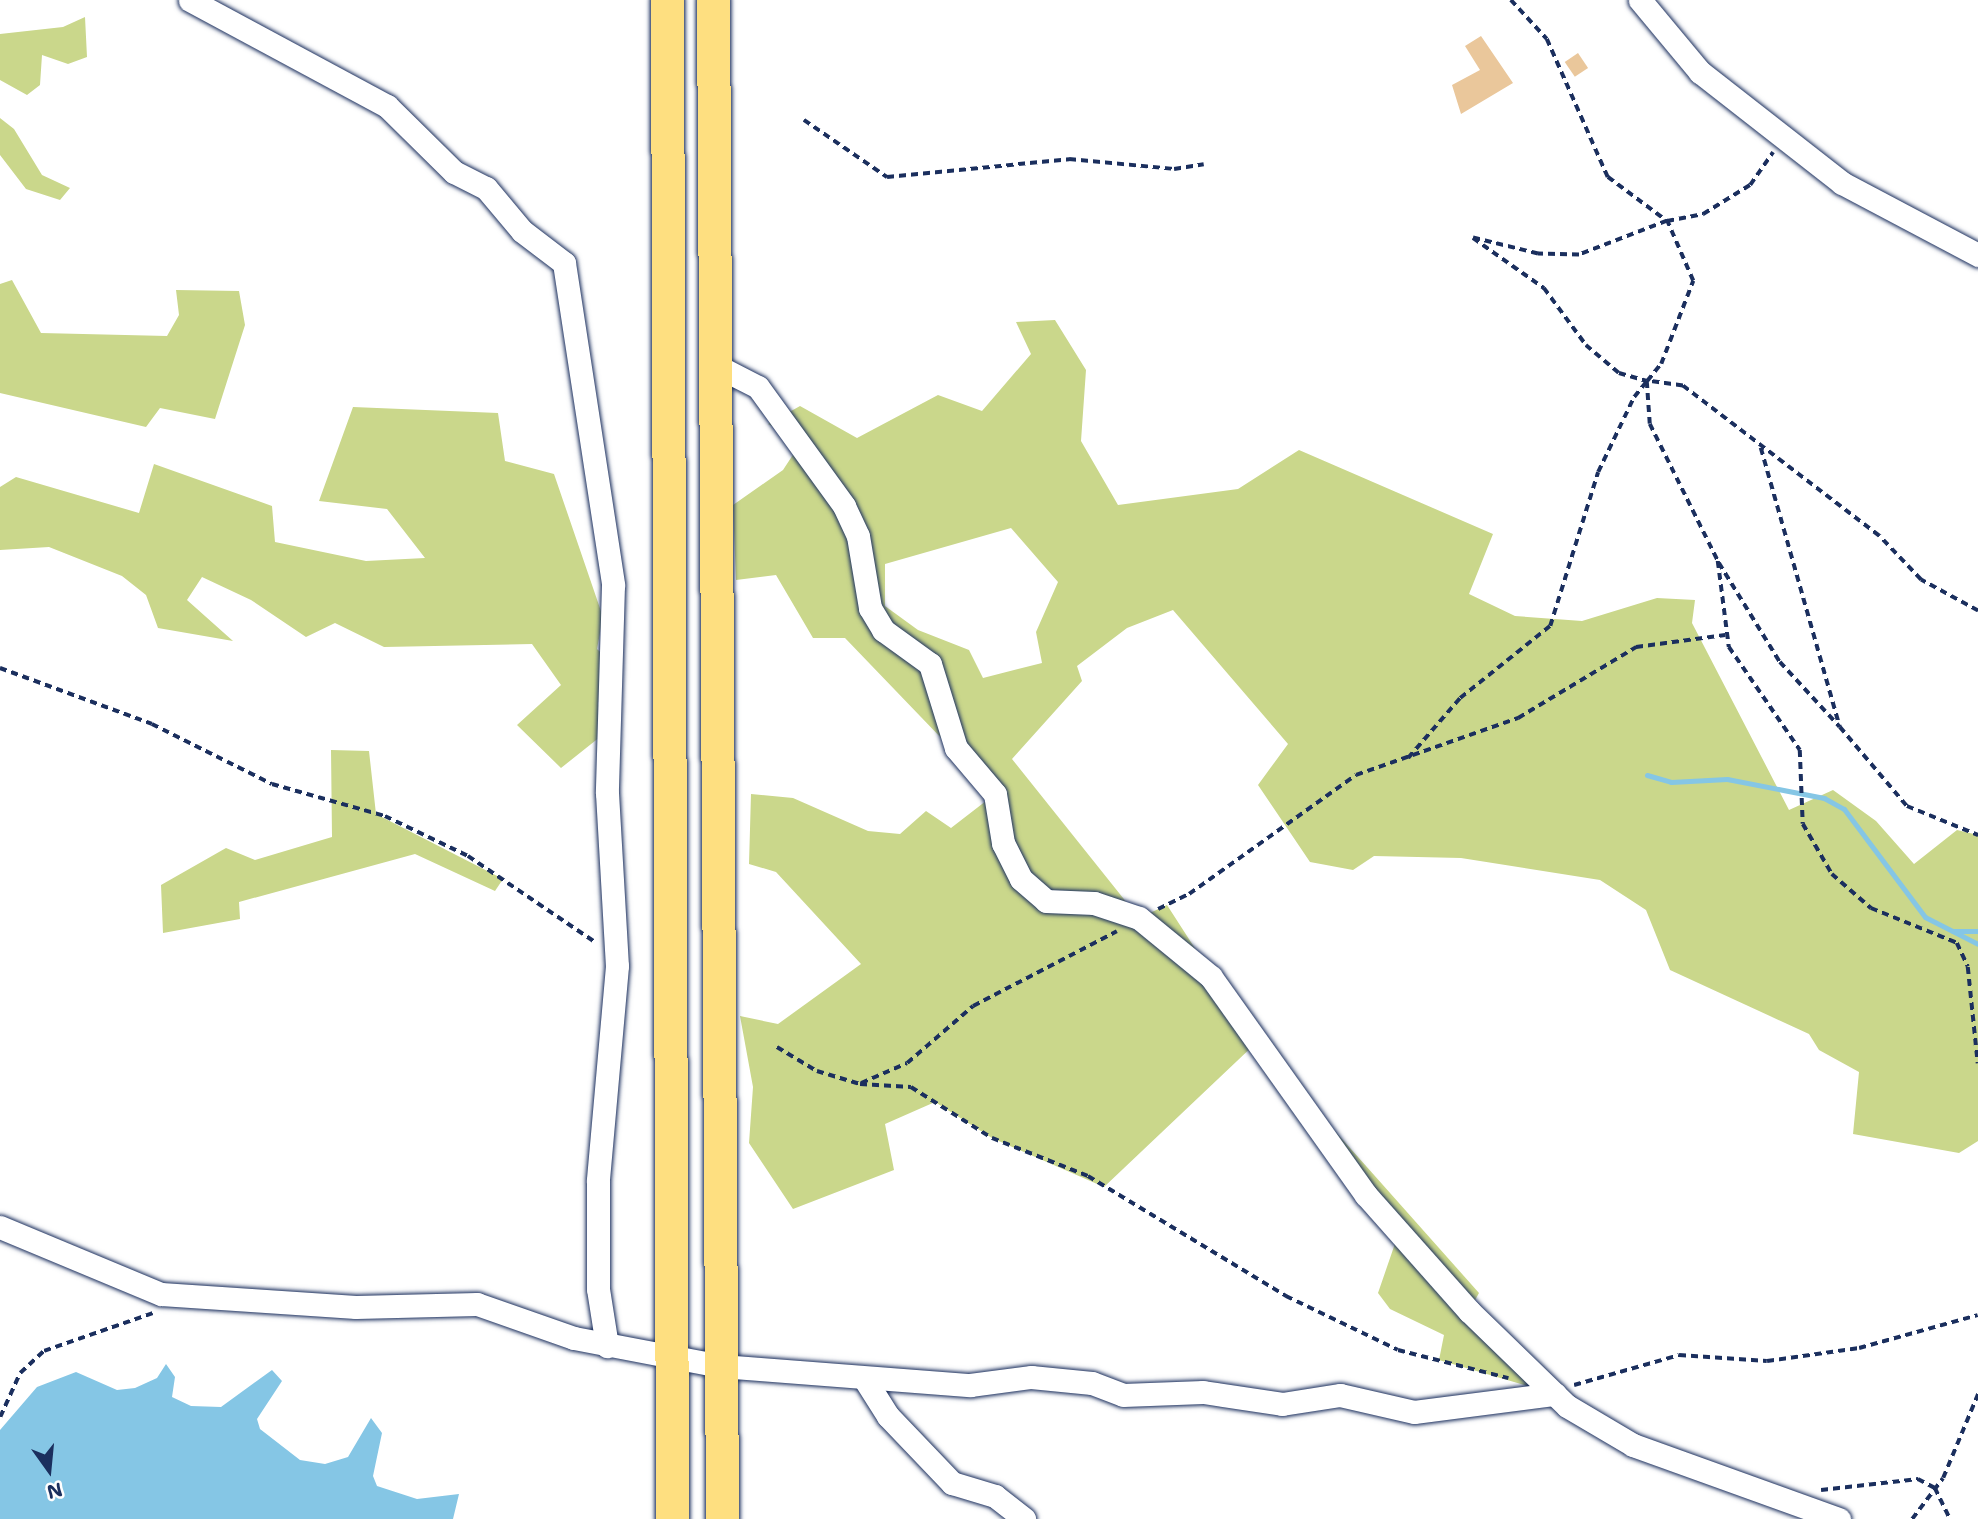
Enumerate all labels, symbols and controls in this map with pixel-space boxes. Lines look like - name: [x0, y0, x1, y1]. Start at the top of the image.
- north arrow: [14, 1435, 84, 1505]
- text: N: [44, 1477, 65, 1505]

